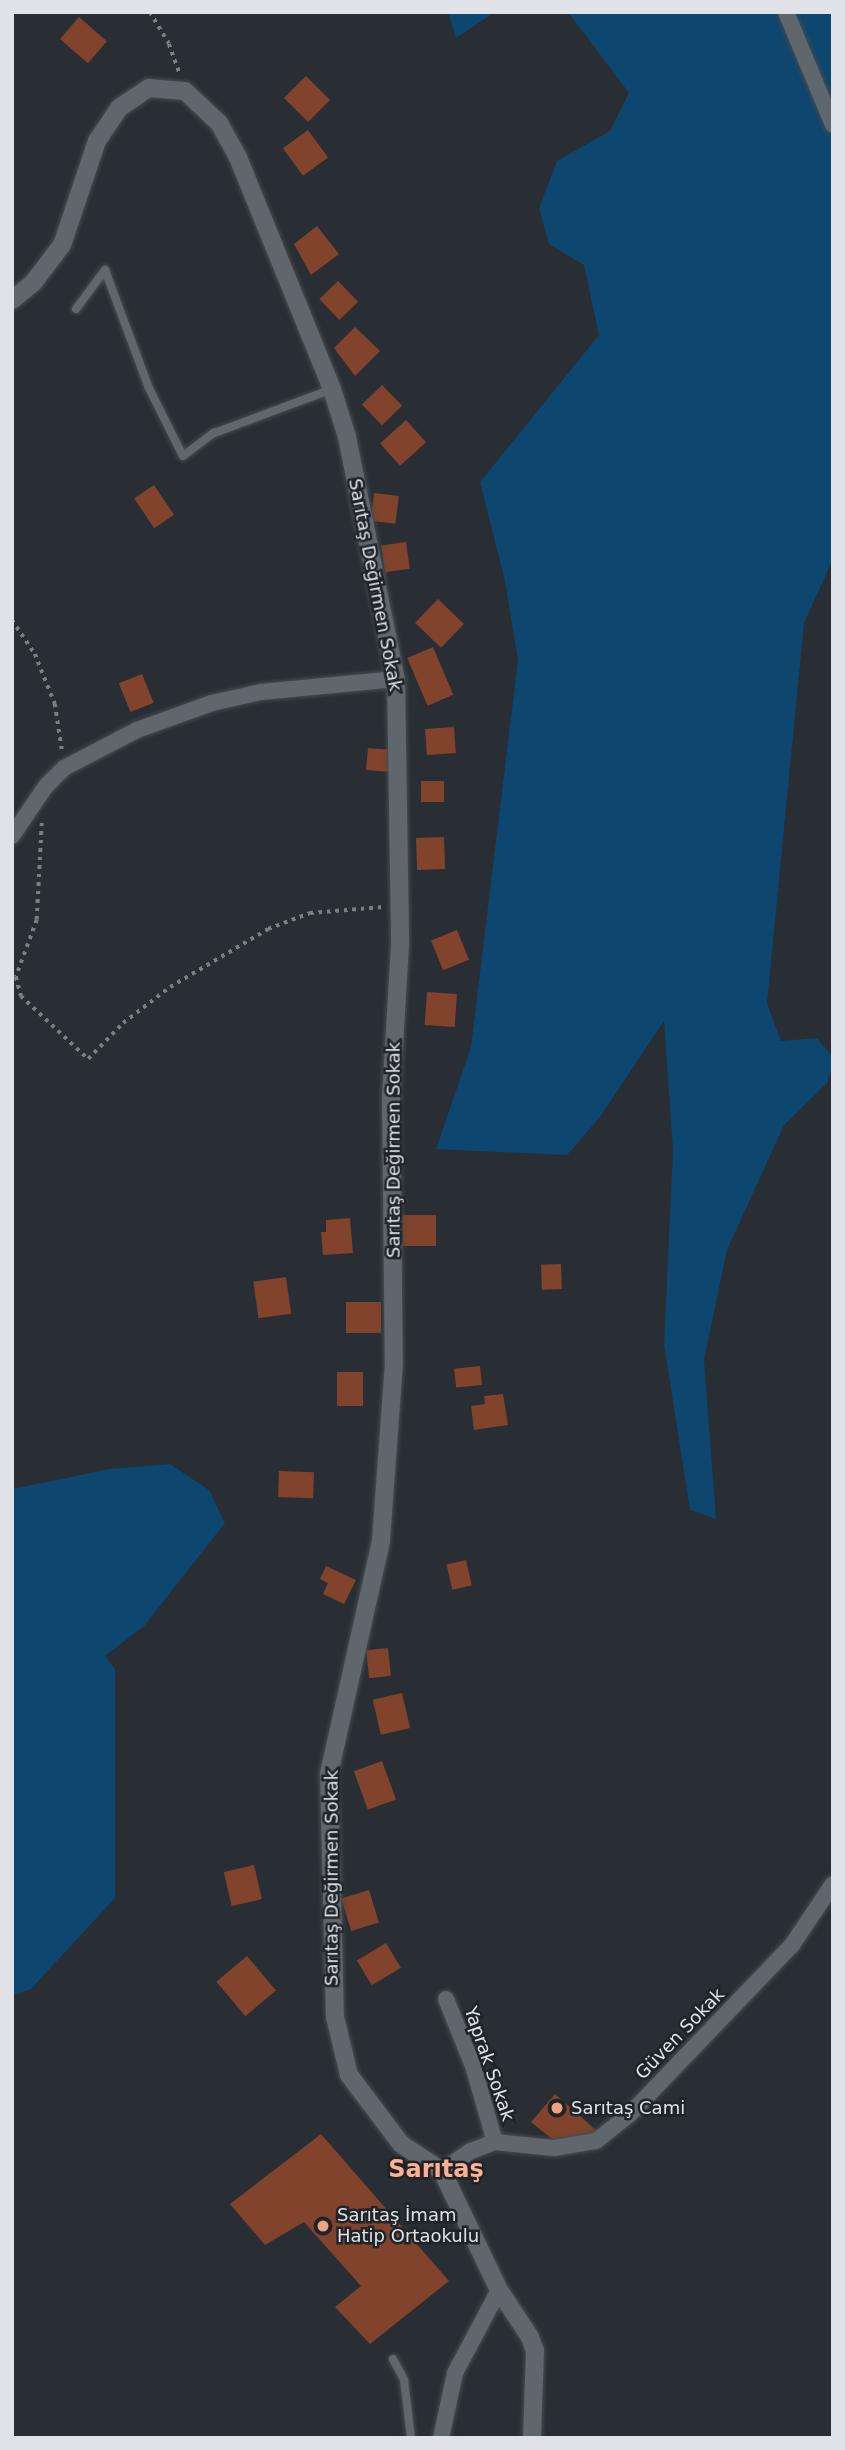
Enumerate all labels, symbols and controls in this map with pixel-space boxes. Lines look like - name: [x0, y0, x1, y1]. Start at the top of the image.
- street label: Sarıtaş Değirmen Sokak: [344, 477, 406, 693]
- street label: Sarıtaş Değirmen Sokak: [383, 1042, 405, 1258]
- street label: Sarıtaş Değirmen Sokak: [321, 1770, 343, 1986]
- street label: Güven Sokak: [631, 1984, 729, 2084]
- street label: Yaprak Sokak: [459, 2004, 519, 2124]
- place label: Sarıtaş Cami: [571, 2097, 685, 2119]
- marker: Sarıtaş Cami: [549, 2100, 565, 2116]
- district label: Sarıtaş: [388, 2156, 484, 2184]
- place label: Sarıtaş İmam Hatip Ortaokulu: [337, 2205, 479, 2248]
- marker: Sarıtaş İmam Hatip Ortaokulu: [315, 2218, 331, 2234]

